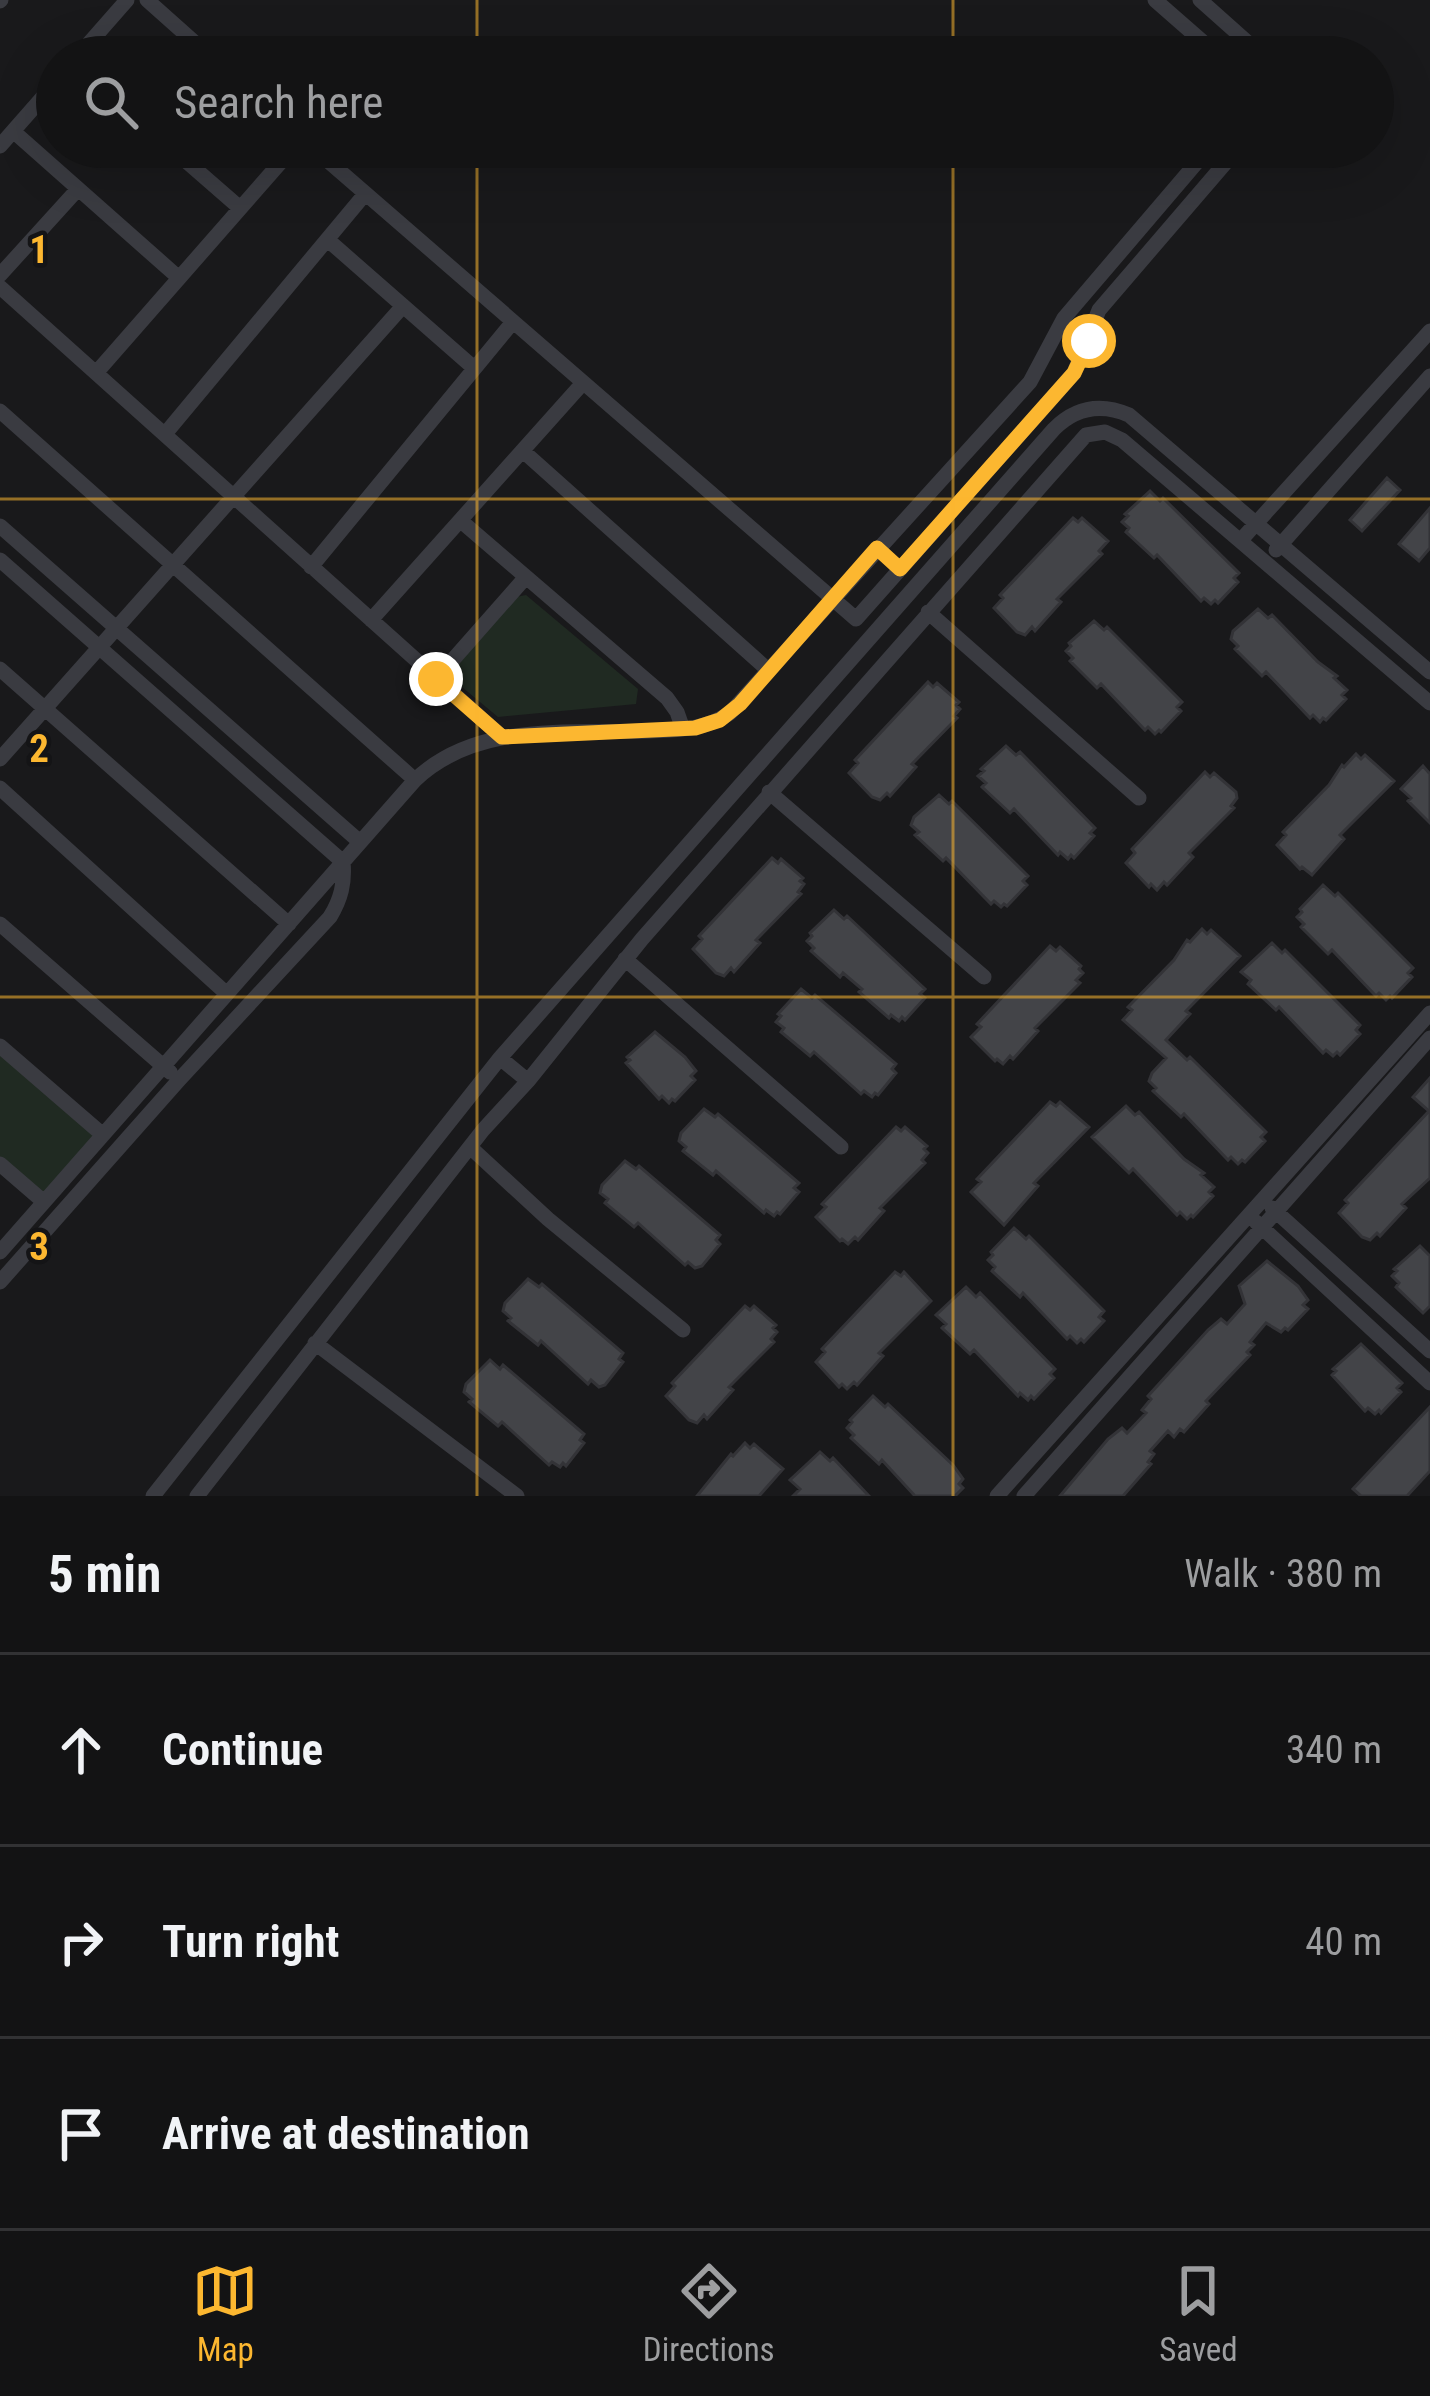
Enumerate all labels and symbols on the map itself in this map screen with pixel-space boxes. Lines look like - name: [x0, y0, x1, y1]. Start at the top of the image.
- text: 1: [29, 227, 49, 273]
- route start: [1062, 314, 1116, 368]
- route end: [409, 652, 463, 706]
- text: 2: [29, 726, 49, 772]
- text: 3: [29, 1224, 49, 1270]

